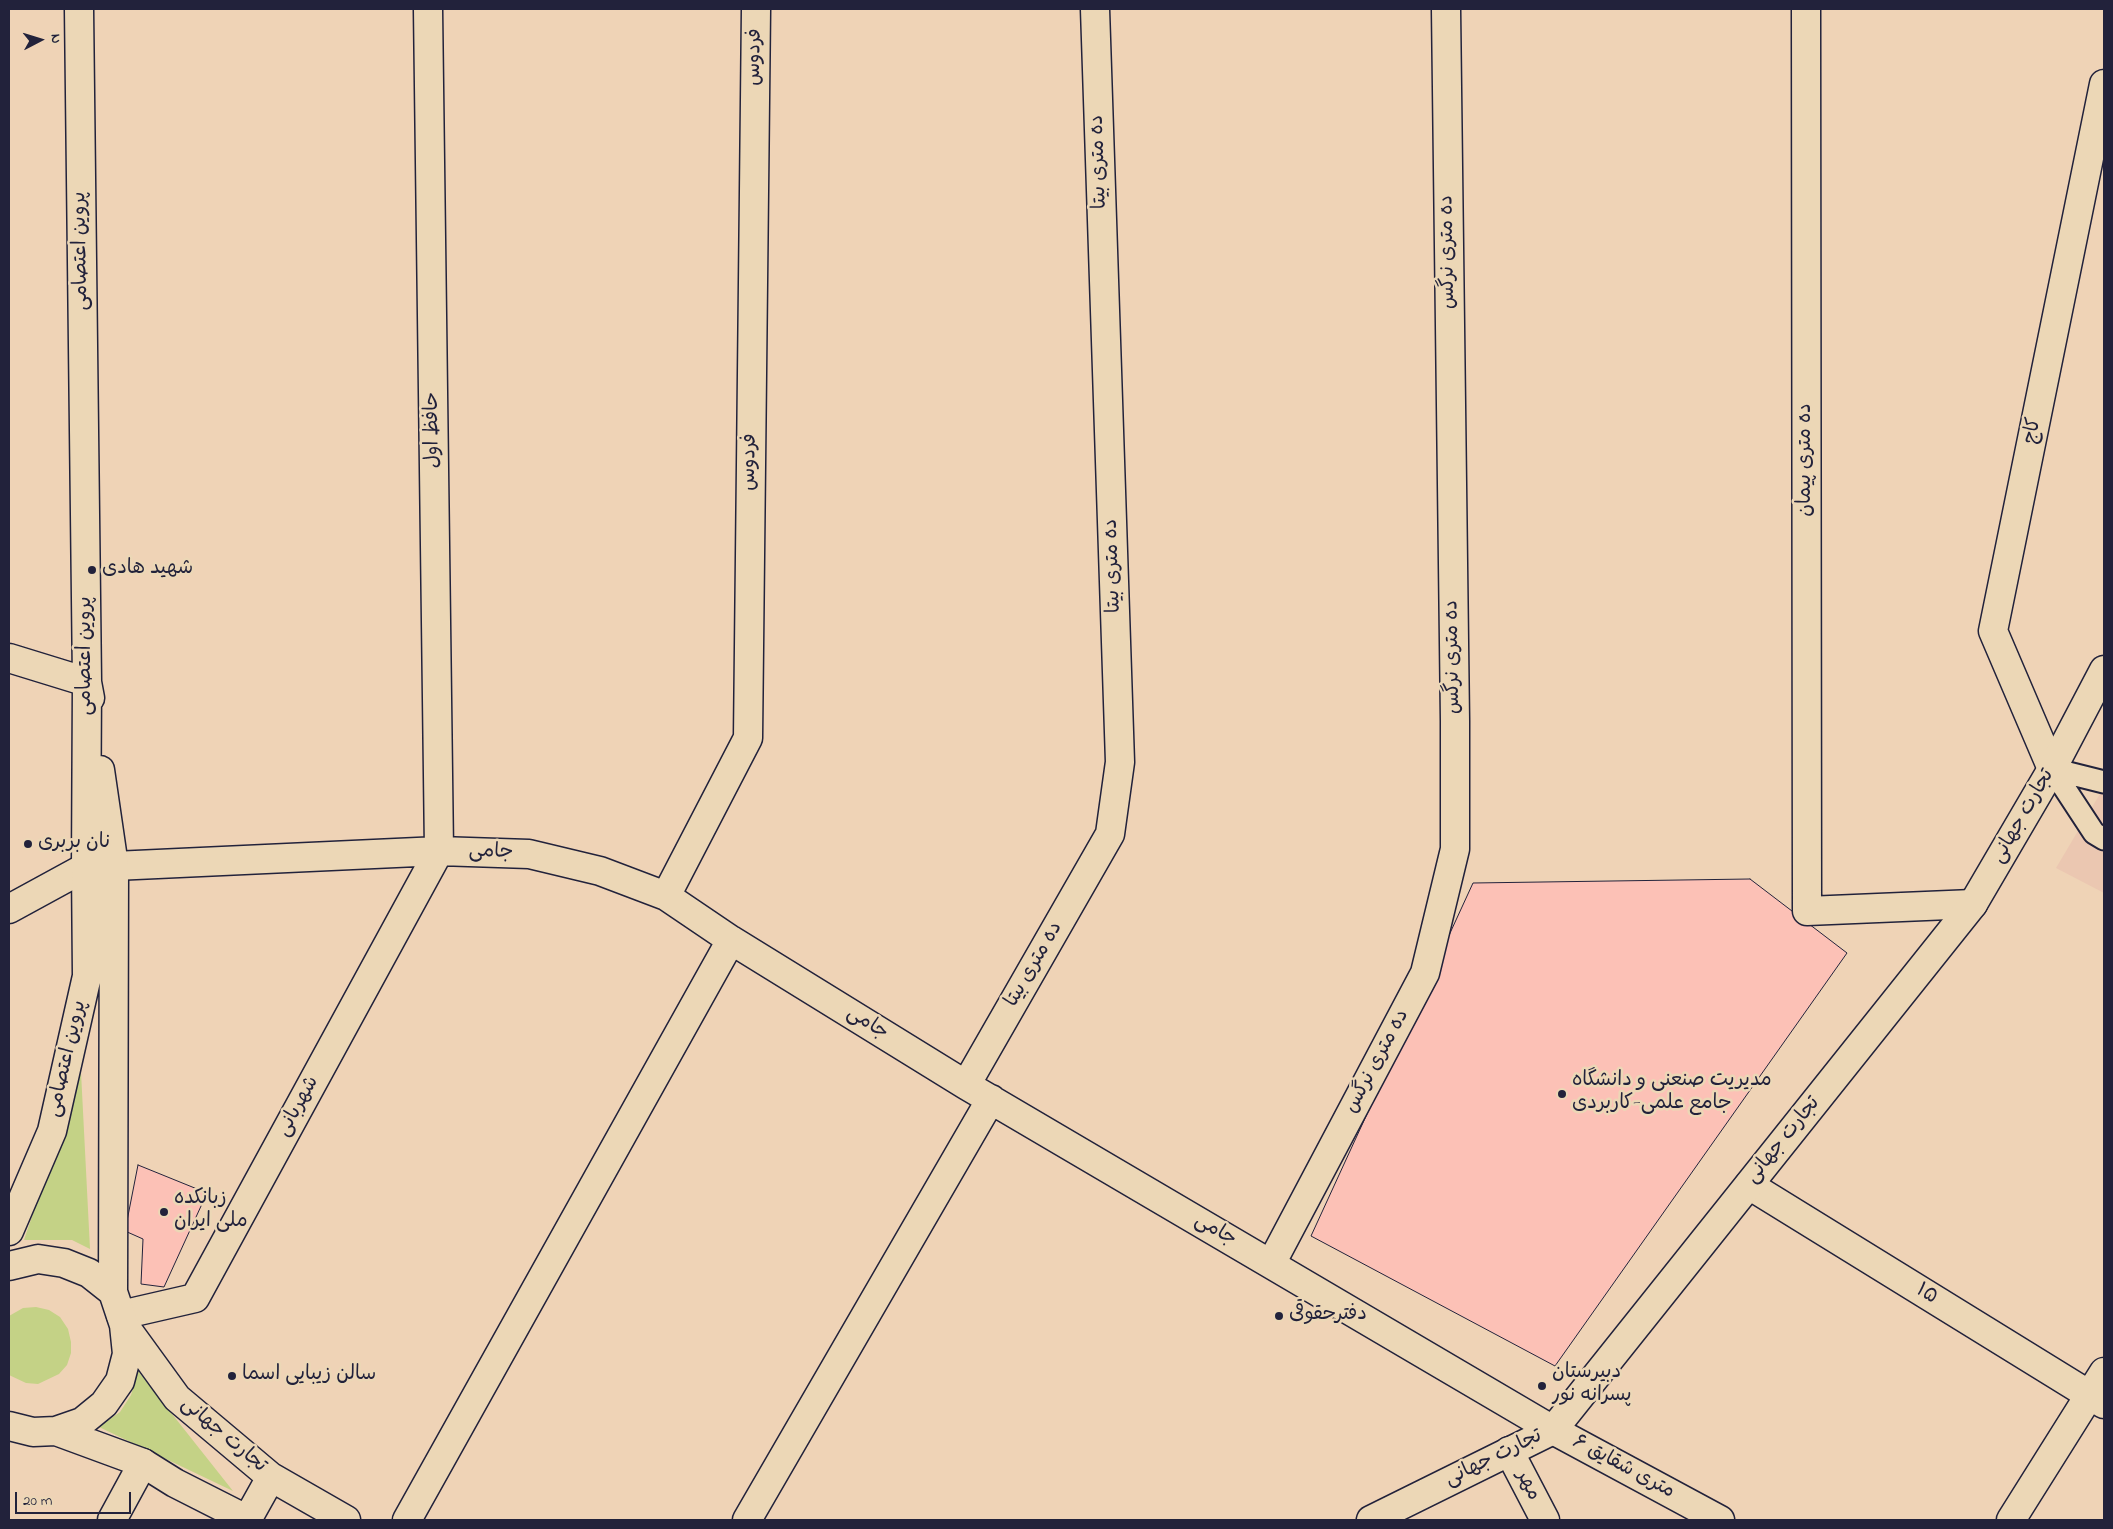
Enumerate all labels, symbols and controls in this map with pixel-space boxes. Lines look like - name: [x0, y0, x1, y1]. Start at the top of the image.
- north arrow: [15, 15, 65, 65]
- street label: فردوس: [744, 28, 768, 86]
- text: N: [45, 33, 66, 44]
- street label: ده متری بیتا: [1086, 115, 1114, 209]
- street label: پروین اعتصامى: [69, 191, 95, 311]
- street label: ده متری نرگس: [1436, 195, 1462, 309]
- street label: حافظ اول: [421, 392, 447, 468]
- street label: ده متری پیمان: [1795, 403, 1819, 517]
- street label: کاج: [2020, 416, 2048, 446]
- street label: فردوس: [739, 433, 763, 491]
- street label: ده متری بیتا: [1100, 519, 1128, 613]
- place label: شهید هادی: [102, 558, 193, 582]
- marker: شهید هادی: [86, 564, 98, 576]
- street label: پروین اعتصامى: [75, 596, 99, 716]
- street label: ده متری نرگس: [1441, 600, 1467, 714]
- street label: تجارت جهانی: [1987, 766, 2061, 868]
- place label: نان بربری: [38, 832, 110, 856]
- marker: نان بربری: [22, 838, 34, 850]
- street label: جامی: [468, 840, 514, 866]
- street label: ده متری بیتا: [1001, 918, 1069, 1012]
- street label: پروین اعتصامى: [43, 998, 93, 1120]
- street label: جامی: [842, 1002, 892, 1046]
- street label: ده متری نرگس: [1341, 1006, 1415, 1118]
- place label: مدیریت صنعنی و دانشگاه جامع علمی-کاربردی: [1572, 1070, 1772, 1117]
- street label: شهربانی: [273, 1072, 325, 1142]
- marker: مدیریت صنعنی و دانشگاه جامع علمی-کاربردی: [1556, 1088, 1568, 1100]
- street label: تجارت جهانی: [1742, 1093, 1826, 1189]
- place label: زبانکده ملی ایران: [174, 1188, 248, 1235]
- marker: زبانکده ملی ایران: [158, 1206, 170, 1218]
- street label: جامی: [1190, 1209, 1240, 1253]
- street label: ۱۵: [1911, 1279, 1941, 1311]
- place label: دفترحقوقی: [1289, 1304, 1367, 1328]
- marker: دفترحقوقی: [1273, 1310, 1285, 1322]
- place label: دبیرستان پسرانه نور: [1552, 1362, 1632, 1409]
- place label: سالن زیبایی اسما: [242, 1364, 376, 1388]
- marker: سالن زیبایی اسما: [226, 1370, 238, 1382]
- marker: دبیرستان پسرانه نور: [1536, 1380, 1548, 1392]
- street label: تجارت جهانی: [175, 1393, 271, 1479]
- street label: تجارت جهانی: [1442, 1425, 1546, 1493]
- street label: ۶ متری شقایق: [1568, 1431, 1678, 1505]
- street label: مهر: [1509, 1467, 1545, 1505]
- scale bar: [18, 1482, 134, 1514]
- text: 20 m: [23, 1490, 52, 1512]

